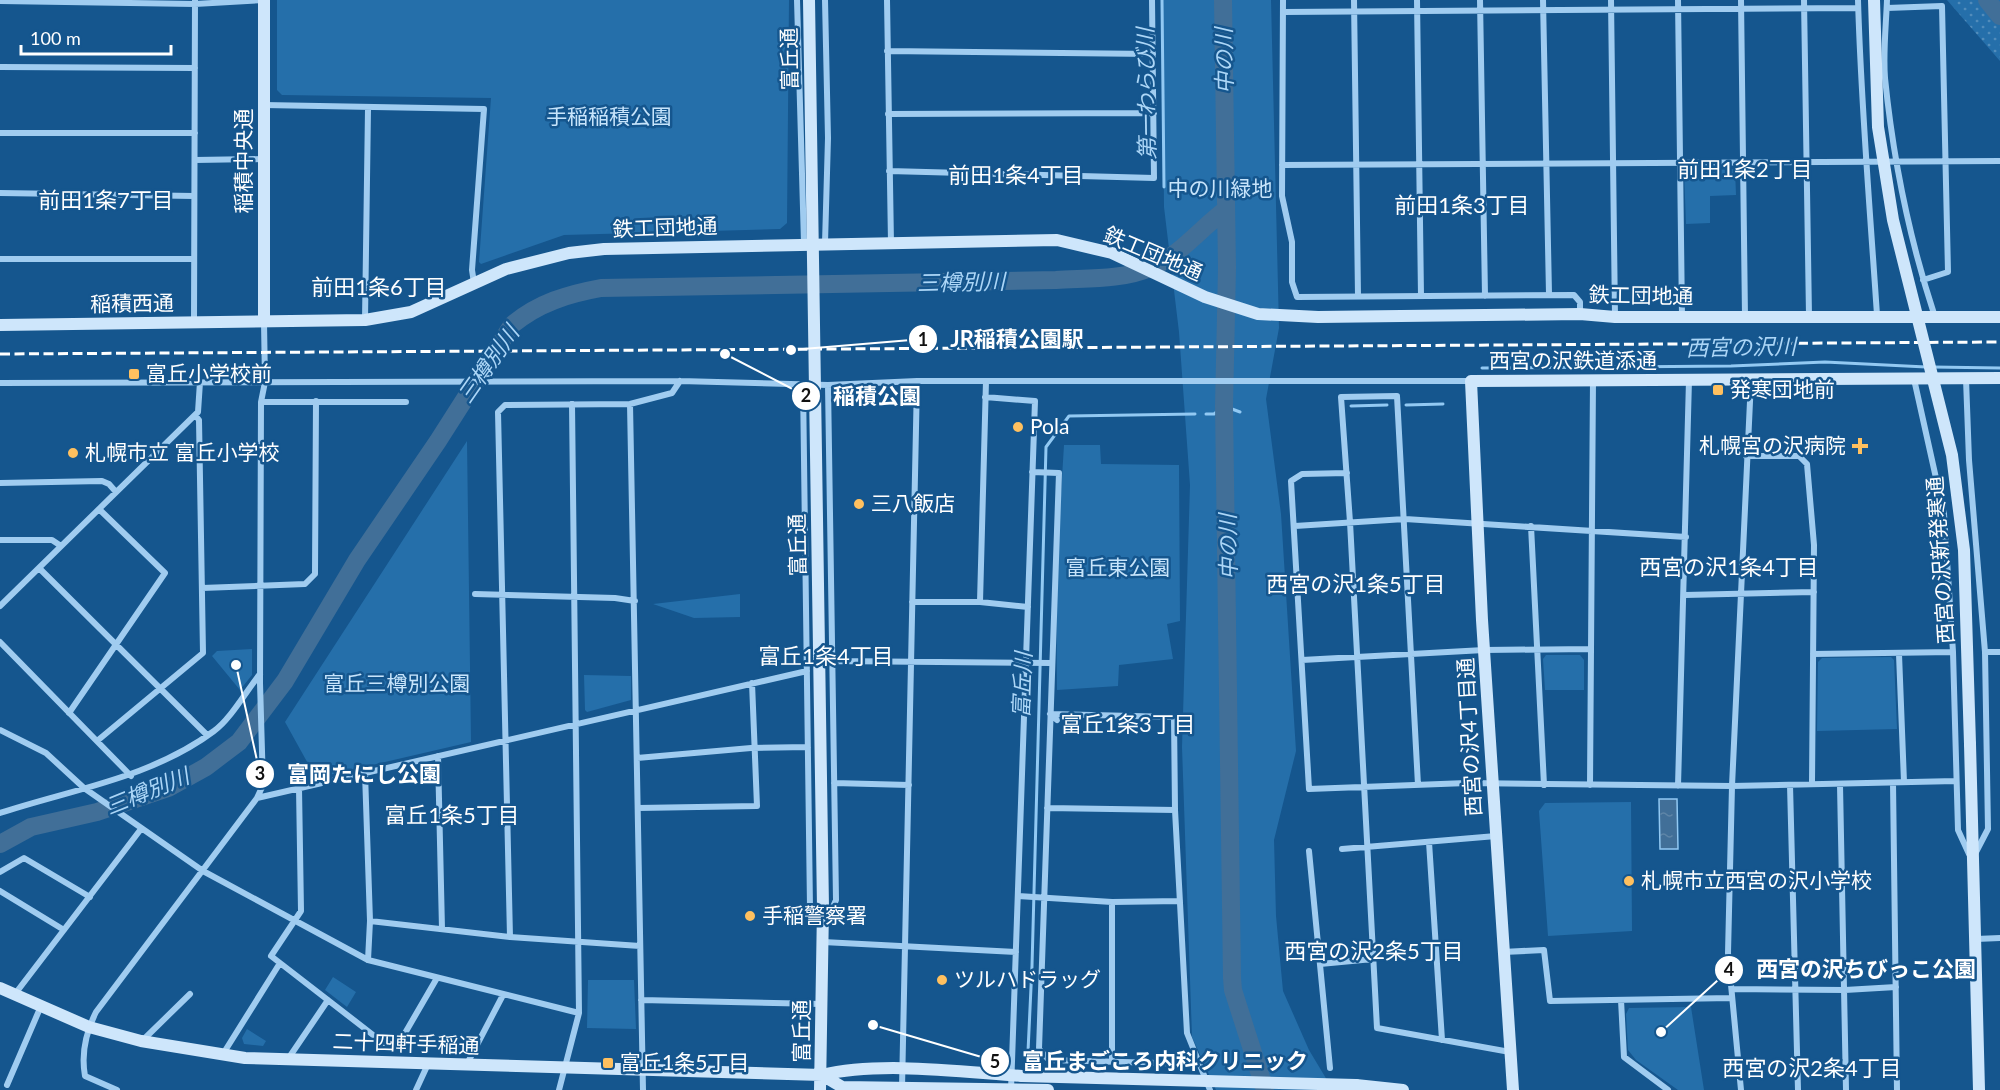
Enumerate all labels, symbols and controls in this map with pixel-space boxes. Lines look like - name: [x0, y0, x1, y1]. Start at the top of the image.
- scale bar: [21, 18, 171, 56]
- water label: 第一わらび川: [1131, 26, 1160, 160]
- water label: 中の川: [1209, 26, 1238, 94]
- text: 100 m: [30, 27, 81, 49]
- street label: 富丘通: [775, 27, 802, 91]
- park label: 手稲稲積公園: [546, 103, 672, 128]
- street label: 稲積中央通: [230, 109, 255, 214]
- district label: 前田1条2丁目: [1677, 155, 1813, 182]
- district label: 前田1条4丁目: [948, 161, 1084, 188]
- park label: 中の川緑地: [1168, 175, 1273, 200]
- district label: 前田1条7丁目: [38, 186, 174, 213]
- district label: 前田1条3丁目: [1394, 191, 1530, 218]
- street label: 鉄工団地通: [612, 212, 718, 241]
- street label: 鉄工団地通: [1100, 221, 1207, 285]
- water label: 三樽別川: [917, 267, 1007, 296]
- district label: 前田1条6丁目: [311, 273, 447, 300]
- street label: 鉄工団地通: [1588, 281, 1694, 308]
- street label: 稲積西通: [90, 289, 174, 316]
- water label: 三樽別川: [451, 318, 525, 408]
- callout: JR稲積公園駅: [908, 319, 1096, 359]
- text: JR稲積公園駅: [950, 325, 1084, 352]
- text: 1: [918, 328, 928, 350]
- water label: 西宮の沢川: [1686, 332, 1798, 361]
- street label: 西宮の沢鉄道添通: [1489, 347, 1657, 372]
- place label: 富丘小学校前: [146, 360, 272, 385]
- marker: 富丘小学校前: [127, 367, 141, 381]
- callout: 稲積公園: [791, 376, 933, 416]
- place label: 発寒団地前: [1730, 376, 1835, 401]
- text: 稲積公園: [833, 382, 921, 409]
- marker: 発寒団地前: [1711, 383, 1725, 397]
- text: 2: [801, 384, 811, 406]
- place label: Pola: [1030, 413, 1069, 438]
- marker: Pola: [1011, 420, 1025, 434]
- place label: 札幌宮の沢病院: [1699, 432, 1846, 457]
- marker: 札幌宮の沢病院: [1851, 437, 1869, 455]
- place label: 札幌市立 富丘小学校: [85, 439, 279, 464]
- marker: 札幌市立 富丘小学校: [66, 446, 80, 460]
- street label: 西宮の沢新発寒通: [1921, 475, 1958, 645]
- place label: 三八飯店: [871, 490, 955, 515]
- marker: 三八飯店: [852, 497, 866, 511]
- water label: 中の川: [1213, 512, 1242, 580]
- street label: 富丘通: [783, 513, 810, 577]
- district label: 西宮の沢1条4丁目: [1639, 553, 1819, 580]
- park label: 富丘東公園: [1066, 554, 1171, 579]
- district label: 西宮の沢1条5丁目: [1266, 570, 1446, 597]
- district label: 富丘1条4丁目: [758, 642, 894, 669]
- water label: 富丘川: [1007, 650, 1036, 718]
- street label: 西宮の沢4丁目通: [1452, 657, 1485, 817]
- park label: 富丘三樽別公園: [324, 670, 471, 695]
- district label: 富丘1条3丁目: [1060, 710, 1196, 737]
- callout: 富岡たにし公園: [245, 754, 453, 794]
- text: 富岡たにし公園: [287, 760, 441, 787]
- water label: 三樽別川: [101, 761, 195, 820]
- text: 3: [255, 762, 265, 784]
- district label: 富丘1条5丁目: [384, 801, 520, 828]
- place label: 札幌市立西宮の沢小学校: [1641, 867, 1872, 892]
- marker: 札幌市立西宮の沢小学校: [1622, 874, 1636, 888]
- place label: 手稲警察署: [762, 902, 867, 927]
- marker: 手稲警察署: [743, 909, 757, 923]
- district label: 西宮の沢2条5丁目: [1284, 937, 1464, 964]
- callout: 西宮の沢ちびっこ公園: [1714, 950, 1988, 990]
- text: 西宮の沢ちびっこ公園: [1756, 955, 1976, 982]
- text: 4: [1724, 958, 1734, 980]
- place label: ツルハドラッグ: [954, 966, 1101, 991]
- marker: ツルハドラッグ: [935, 973, 949, 987]
- street label: 富丘通: [788, 1000, 813, 1063]
- street label: 二十四軒手稲通: [332, 1027, 480, 1058]
- callout: 富丘まごころ内科クリニック: [980, 1041, 1320, 1081]
- text: 富丘まごころ内科クリニック: [1022, 1047, 1308, 1074]
- place label: 富丘1条5丁目: [620, 1049, 749, 1074]
- text: 5: [990, 1050, 1000, 1072]
- district label: 西宮の沢2条4丁目: [1722, 1054, 1902, 1081]
- marker: 富丘1条5丁目: [601, 1056, 615, 1070]

